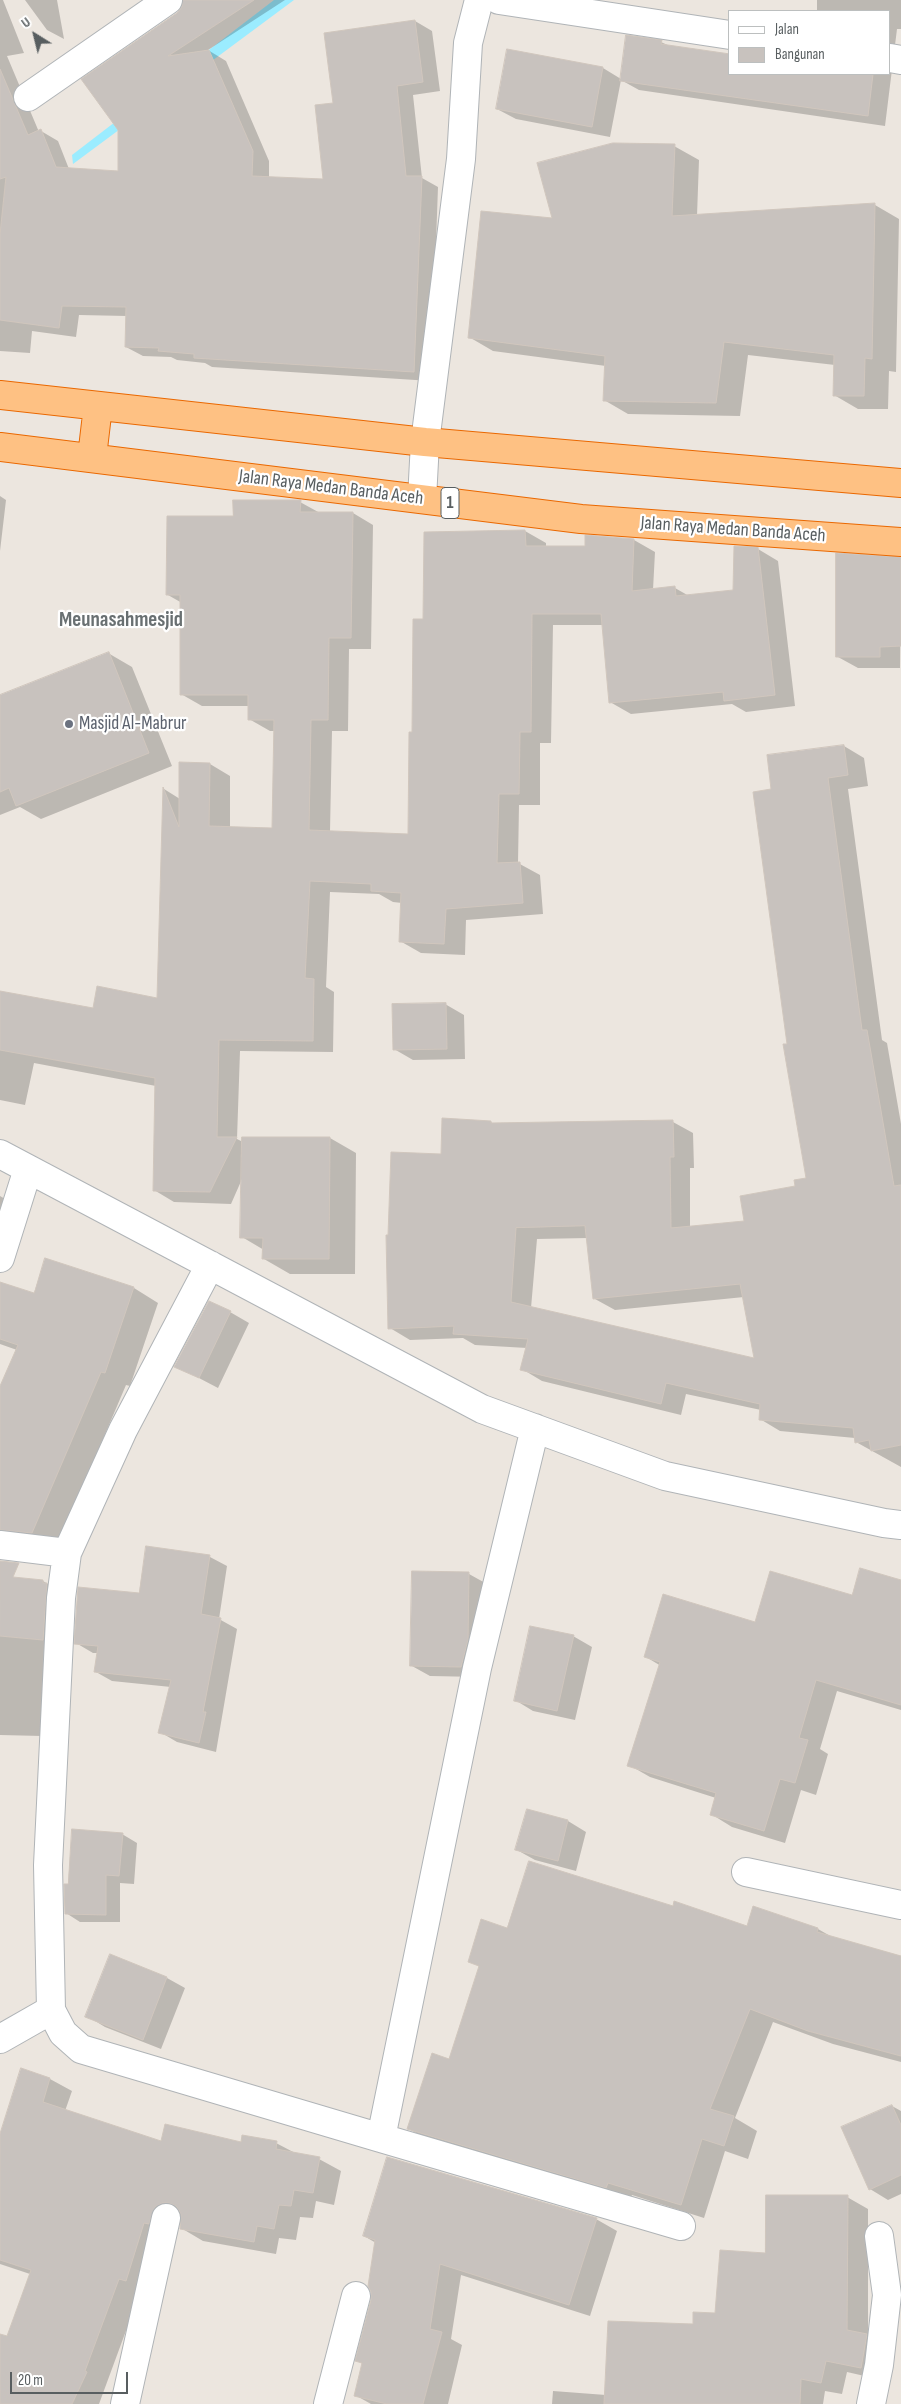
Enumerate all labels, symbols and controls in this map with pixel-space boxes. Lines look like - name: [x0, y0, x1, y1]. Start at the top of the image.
- north arrow: [10, 10, 60, 60]
- legend: [728, 10, 891, 75]
- text: U: [18, 13, 34, 31]
- text: Jalan: [775, 20, 799, 39]
- text: Bangunan: [775, 45, 825, 64]
- street label: Jalan Raya Medan Banda Aceh: [238, 465, 424, 511]
- road number: 1: [441, 488, 459, 518]
- street label: Jalan Raya Medan Banda Aceh: [640, 512, 826, 548]
- district label: Meunasahmesjid: [59, 608, 183, 634]
- place label: Masjid Al-Mabrur: [79, 713, 187, 735]
- marker: Masjid Al-Mabrur: [63, 718, 75, 730]
- scale bar: [12, 2362, 130, 2394]
- text: 20 m: [18, 2371, 43, 2390]

